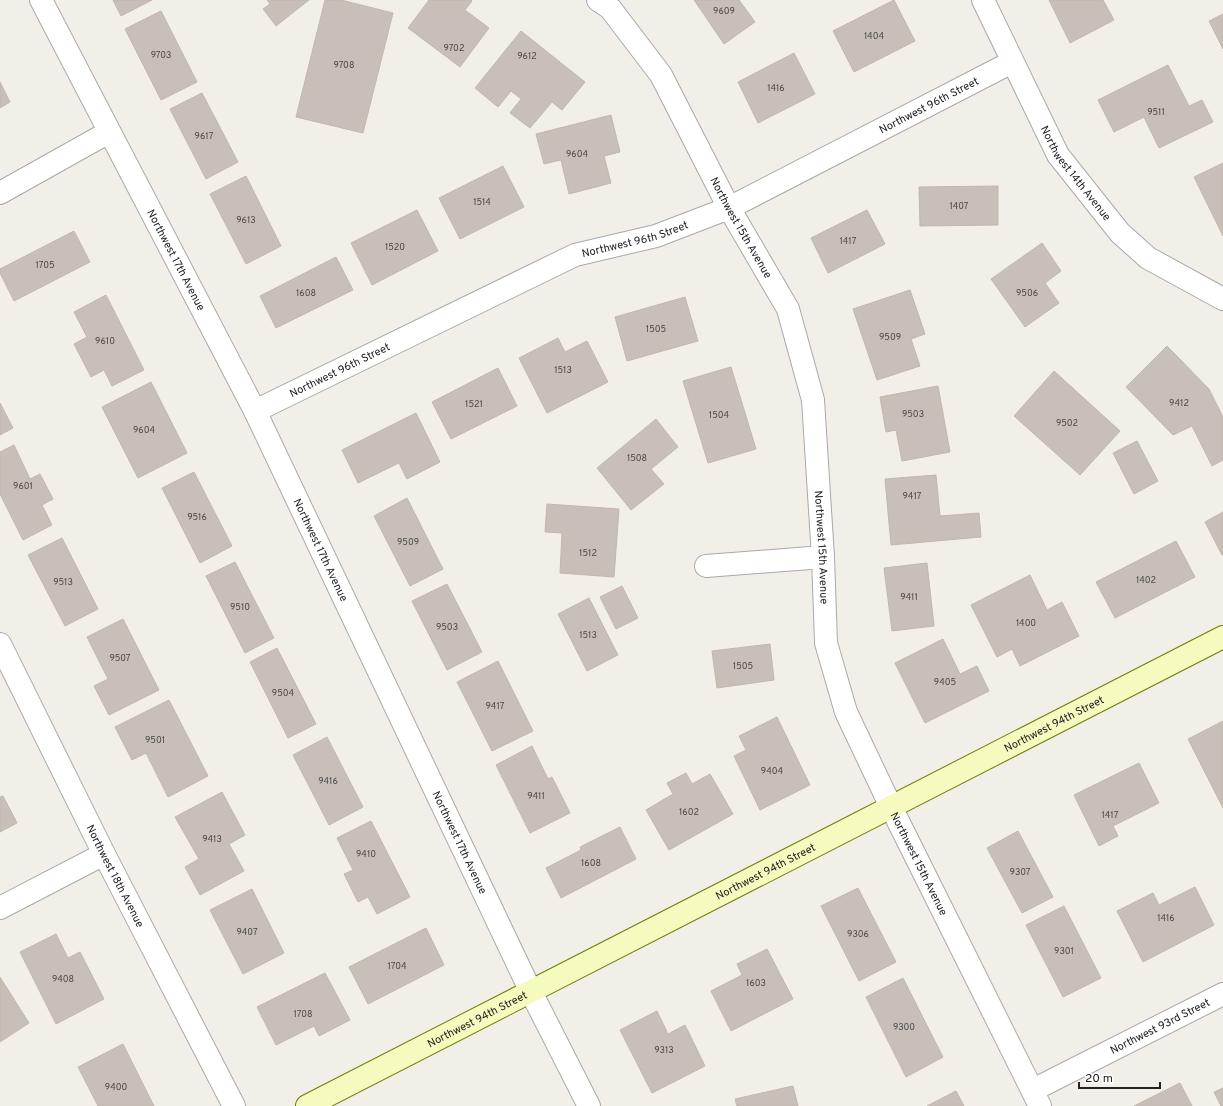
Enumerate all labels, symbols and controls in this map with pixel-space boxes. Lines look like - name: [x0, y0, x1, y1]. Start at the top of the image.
- house number: 9609: [713, 6, 735, 17]
- house number: 1404: [864, 31, 884, 42]
- house number: 9702: [444, 43, 464, 54]
- house number: 9703: [151, 50, 171, 61]
- house number: 9612: [517, 51, 537, 62]
- house number: 9708: [334, 60, 354, 71]
- street label: Northwest 96th Street: [877, 74, 981, 137]
- house number: 1416: [767, 83, 785, 94]
- house number: 9511: [1147, 107, 1165, 118]
- street label: Northwest 14th Avenue: [1037, 124, 1114, 224]
- house number: 9617: [195, 131, 214, 142]
- house number: 9604: [566, 149, 588, 160]
- street label: Northwest 15th Avenue: [706, 175, 775, 281]
- house number: 1514: [473, 197, 491, 208]
- house number: 1407: [950, 201, 969, 212]
- street label: Northwest 17th Avenue: [143, 207, 208, 313]
- house number: 9613: [236, 215, 256, 226]
- street label: Northwest 96th Street: [580, 218, 690, 261]
- house number: 1417: [840, 236, 857, 247]
- house number: 1520: [385, 242, 405, 253]
- house number: 1705: [35, 260, 55, 271]
- house number: 1608: [296, 288, 316, 299]
- house number: 9506: [1016, 288, 1038, 299]
- house number: 1505: [646, 324, 666, 335]
- house number: 9509: [879, 332, 901, 343]
- house number: 9610: [95, 336, 115, 347]
- street label: Northwest 96th Street: [287, 340, 392, 401]
- house number: 1513: [554, 365, 572, 376]
- house number: 9412: [1169, 398, 1189, 409]
- house number: 1521: [465, 399, 483, 410]
- house number: 9503: [902, 409, 924, 420]
- house number: 1504: [709, 410, 730, 421]
- house number: 9502: [1056, 418, 1078, 429]
- house number: 9604: [133, 425, 155, 436]
- house number: 1508: [627, 453, 647, 464]
- house number: 9601: [13, 481, 33, 492]
- street label: Northwest 15th Avenue: [811, 490, 831, 605]
- house number: 9417: [903, 491, 922, 502]
- street label: Northwest 17th Avenue: [290, 496, 350, 604]
- house number: 9516: [187, 512, 207, 523]
- house number: 9509: [397, 537, 419, 548]
- house number: 1512: [579, 548, 597, 559]
- house number: 1402: [1136, 575, 1156, 586]
- house number: 9513: [53, 577, 73, 588]
- house number: 9411: [900, 592, 918, 603]
- house number: 9510: [230, 602, 250, 613]
- house number: 1400: [1016, 618, 1036, 629]
- house number: 9503: [436, 622, 458, 633]
- house number: 1513: [579, 630, 597, 641]
- house number: 9507: [109, 653, 131, 664]
- house number: 1505: [733, 661, 753, 672]
- house number: 9405: [934, 677, 956, 688]
- house number: 9504: [272, 688, 295, 699]
- street label: Northwest 94th Street: [1002, 693, 1107, 756]
- house number: 9417: [486, 701, 505, 712]
- house number: 9501: [145, 735, 165, 746]
- house number: 9404: [761, 766, 784, 777]
- house number: 9416: [318, 776, 338, 787]
- street label: Northwest 17th Avenue: [429, 789, 490, 897]
- house number: 9411: [527, 791, 545, 802]
- house number: 1602: [679, 807, 699, 818]
- street label: Northwest 15th Avenue: [887, 810, 950, 918]
- house number: 1417: [1102, 810, 1119, 821]
- street label: Northwest 18th Avenue: [83, 823, 147, 930]
- house number: 9413: [202, 834, 222, 845]
- street label: Northwest 94th Street: [714, 841, 818, 904]
- house number: 9410: [356, 849, 376, 860]
- house number: 1608: [581, 858, 601, 869]
- house number: 9307: [1010, 867, 1031, 878]
- house number: 1416: [1157, 913, 1175, 924]
- house number: 9407: [236, 927, 258, 938]
- house number: 9306: [847, 929, 869, 940]
- house number: 9301: [1054, 946, 1074, 957]
- house number: 1704: [387, 961, 407, 972]
- house number: 9408: [52, 974, 74, 985]
- house number: 1603: [746, 978, 766, 989]
- street label: Northwest 94th Street: [425, 988, 530, 1051]
- street label: Northwest 93rd Street: [1108, 996, 1213, 1058]
- house number: 1708: [293, 1009, 313, 1020]
- house number: 9300: [893, 1022, 915, 1033]
- house number: 9313: [654, 1045, 674, 1056]
- scale bar: [1079, 1064, 1160, 1090]
- text: 20 m: [1085, 1071, 1113, 1087]
- house number: 9400: [105, 1082, 127, 1093]

